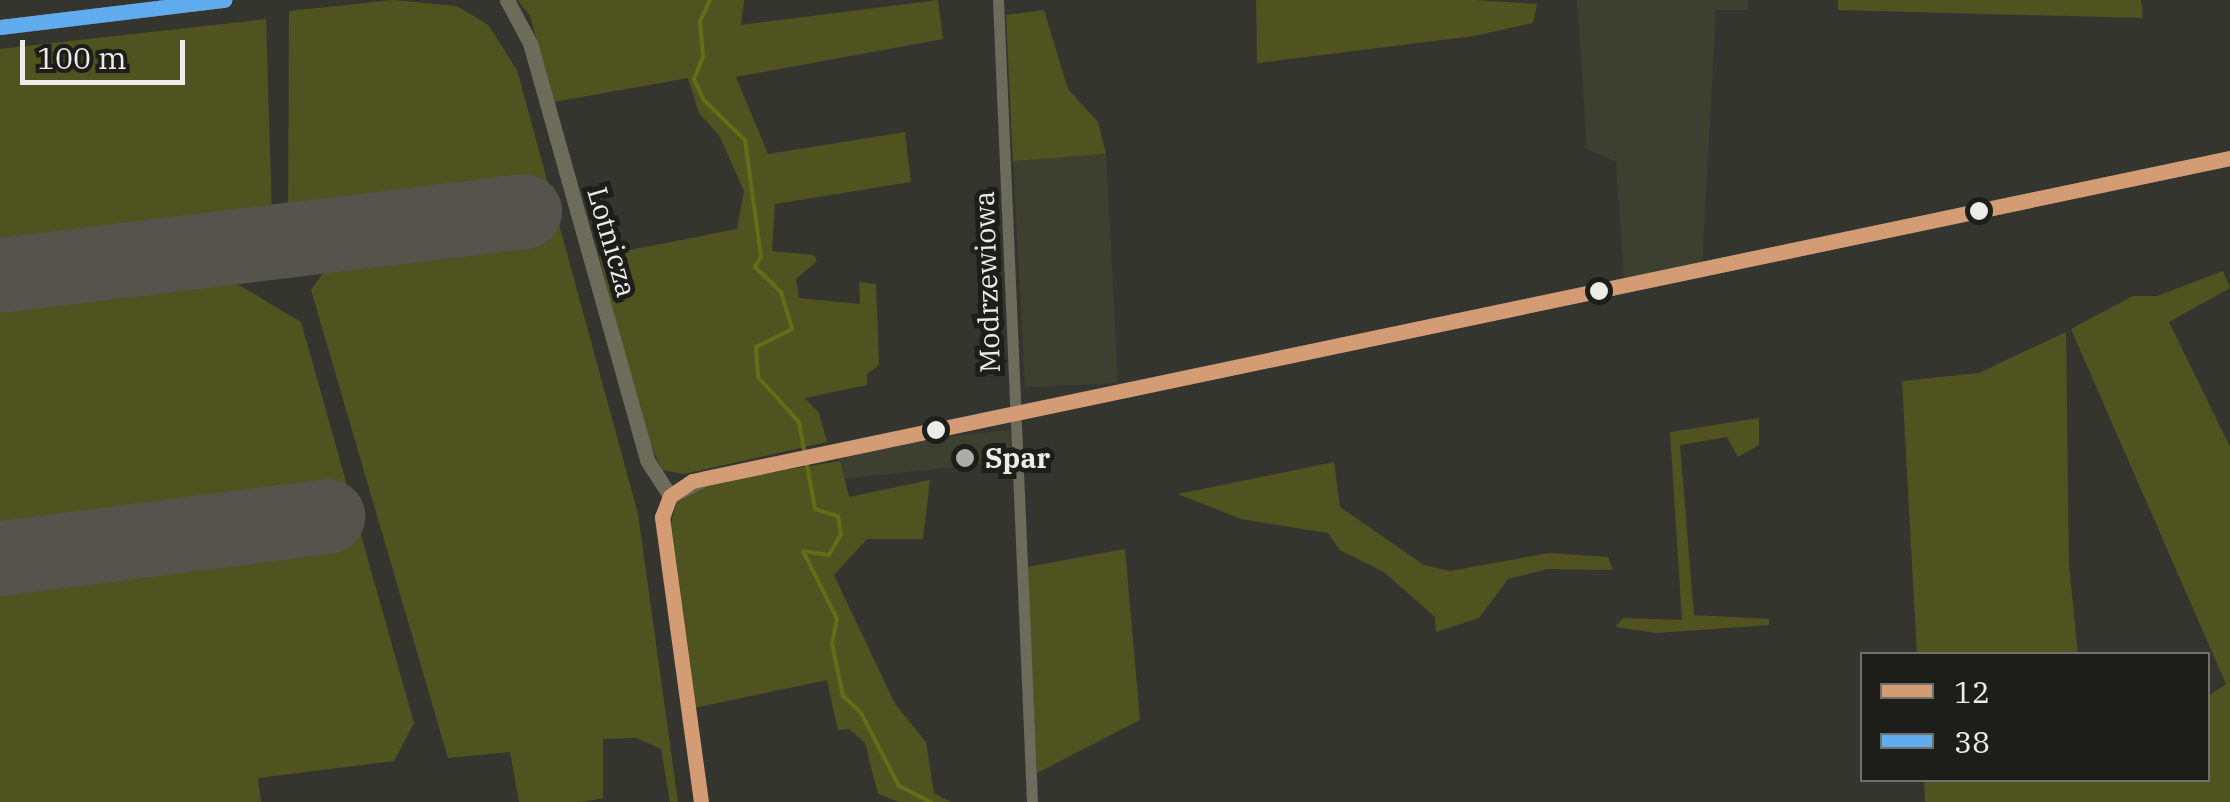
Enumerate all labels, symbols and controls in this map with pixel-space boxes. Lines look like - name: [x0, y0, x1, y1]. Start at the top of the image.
- scale bar: [25, 20, 190, 82]
- text: 100 m: [37, 38, 127, 77]
- street label: Lotnicza: [580, 183, 644, 301]
- street label: Modrzewiowa: [967, 191, 1007, 373]
- unlabelled marker: [1969, 201, 1989, 221]
- unlabelled marker: [1589, 281, 1609, 301]
- unlabelled marker: [926, 420, 946, 440]
- place label: Spar: [985, 441, 1050, 475]
- marker: Spar: [954, 447, 976, 469]
- legend: [1860, 652, 2210, 782]
- text: 12: [1954, 672, 1990, 711]
- text: 38: [1954, 722, 1990, 761]

